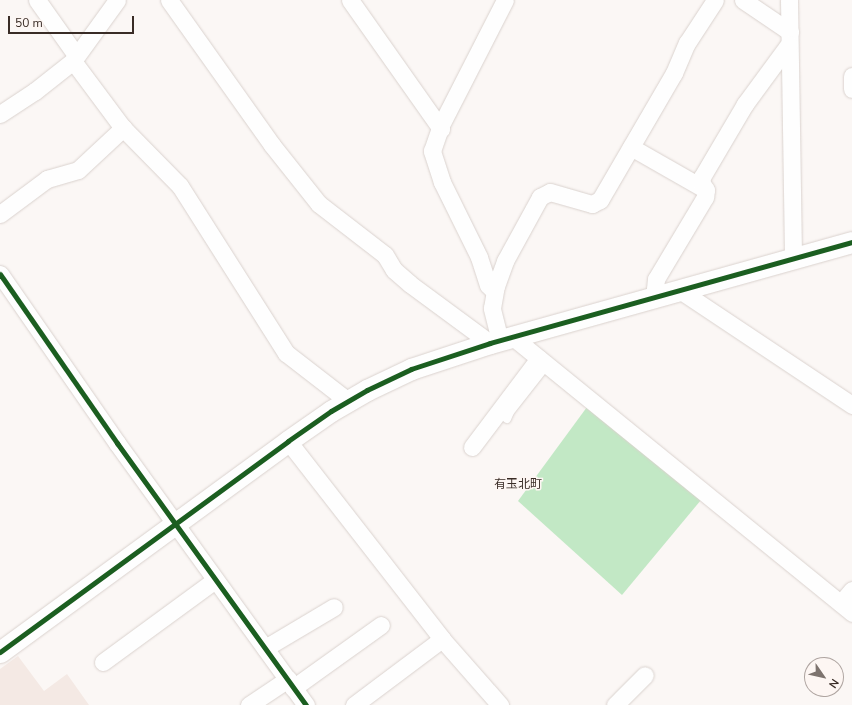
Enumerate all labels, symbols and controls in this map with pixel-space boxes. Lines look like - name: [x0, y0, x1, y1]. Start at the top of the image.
- scale bar: [10, 8, 136, 34]
- text: 50 m: [15, 15, 43, 31]
- district label: 有玉北町: [494, 478, 542, 492]
- north arrow: [804, 657, 844, 697]
- text: N: [825, 676, 842, 691]

